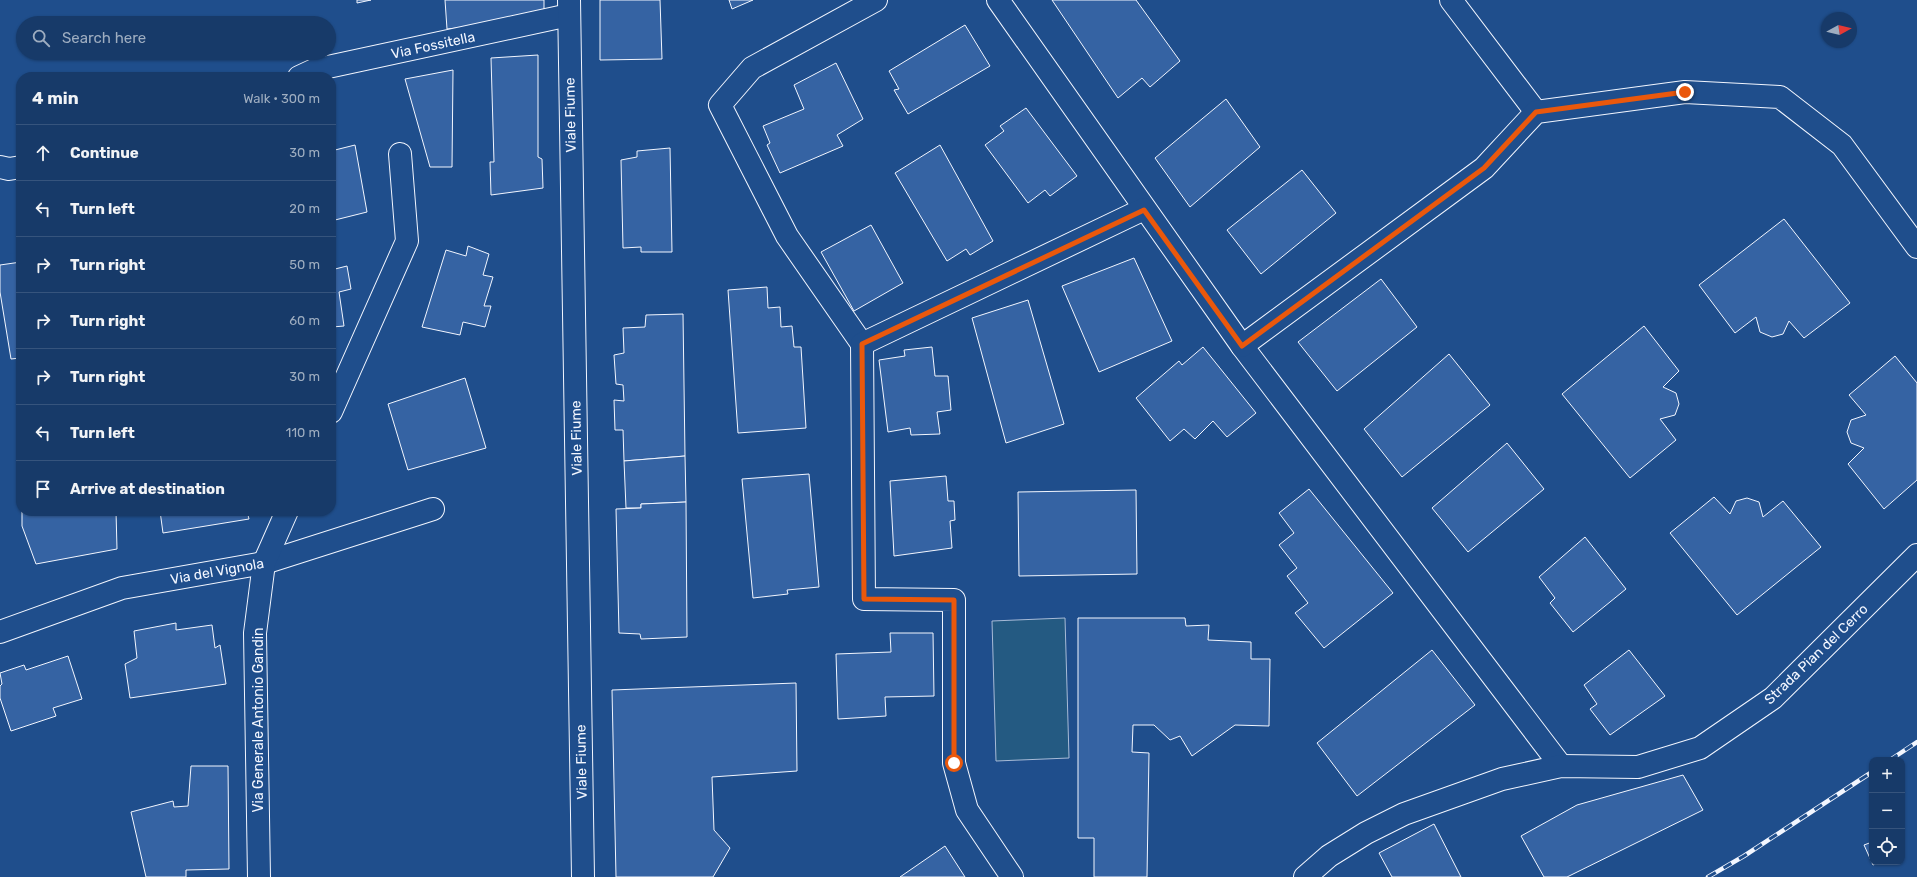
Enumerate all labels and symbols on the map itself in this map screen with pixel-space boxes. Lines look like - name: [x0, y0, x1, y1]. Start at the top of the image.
- north arrow: [1821, 12, 1857, 48]
- street label: Via Fossitella: [390, 28, 477, 63]
- street label: Viale Fiume: [561, 77, 580, 153]
- route end: [1676, 83, 1694, 101]
- street label: Viale Fiume: [567, 400, 586, 476]
- street label: Via del Vignola: [169, 555, 265, 588]
- street label: Strada Pian del Cerro: [1761, 601, 1872, 708]
- street label: Via Generale Antonio Gandin: [250, 627, 267, 813]
- street label: Viale Fiume: [572, 724, 591, 800]
- route start: [945, 754, 963, 772]

